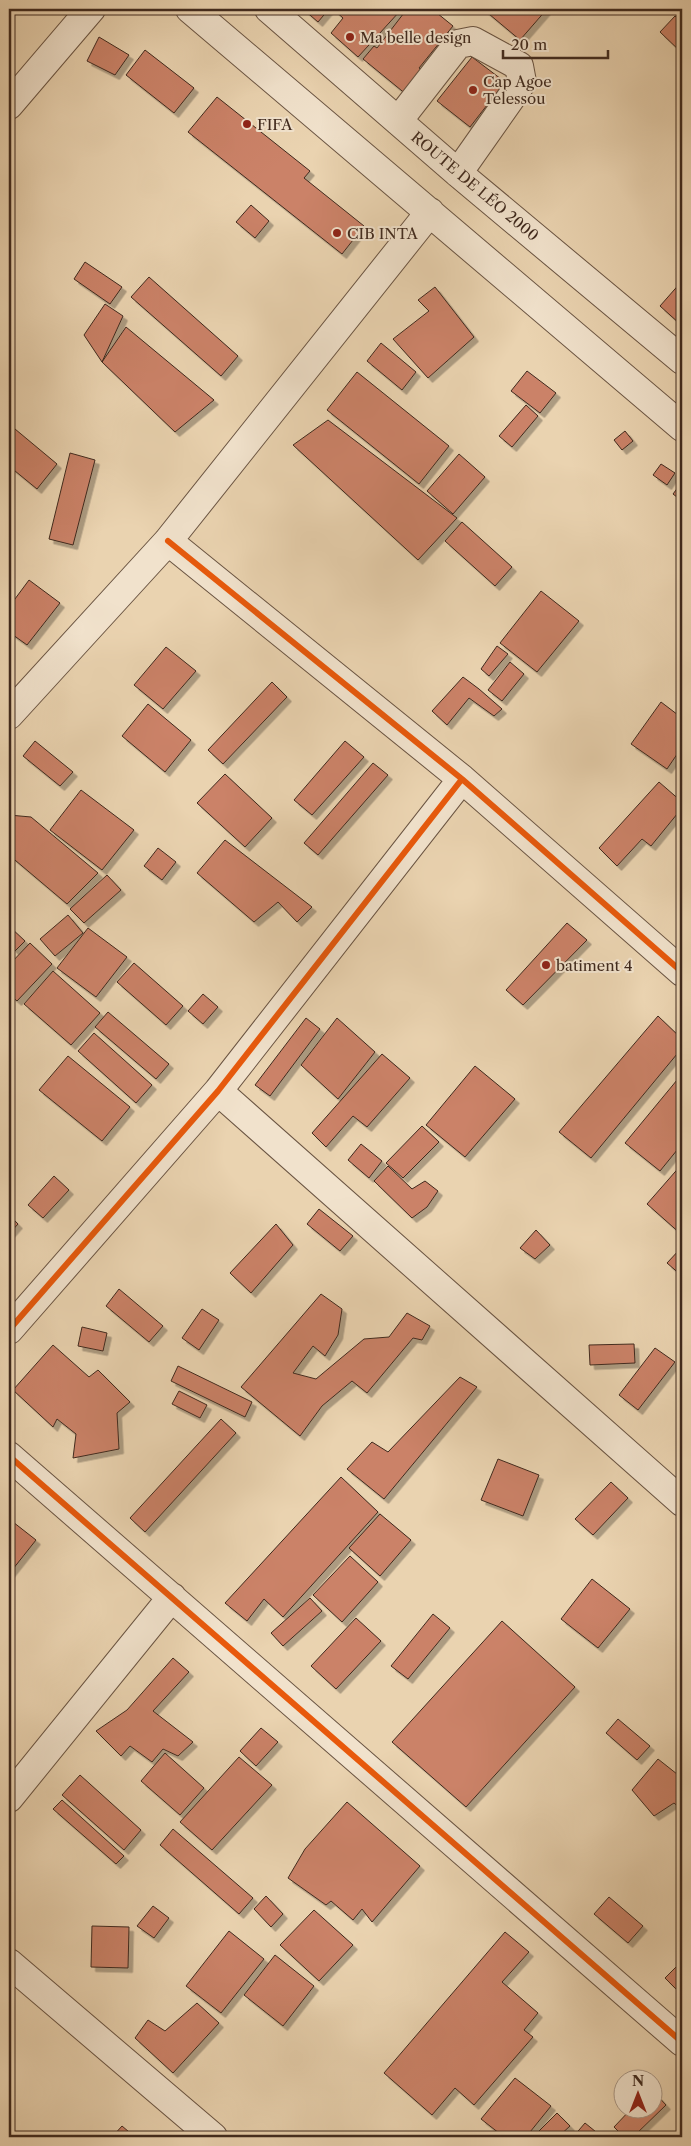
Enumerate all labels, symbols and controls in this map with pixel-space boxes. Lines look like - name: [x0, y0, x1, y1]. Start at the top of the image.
- place label: Ma belle design: [360, 28, 472, 47]
- scale bar: [503, 28, 608, 60]
- marker: Ma belle design: [344, 31, 356, 43]
- text: 20 m: [511, 35, 547, 54]
- place label: Cap Agoe Telessou: [483, 72, 552, 108]
- marker: Cap Agoe Telessou: [467, 84, 479, 96]
- place label: FIFA: [257, 115, 293, 134]
- marker: FIFA: [241, 118, 253, 130]
- street label: ROUTE DE LÉO 2000: [407, 127, 543, 245]
- place label: CIB INTA: [347, 224, 419, 243]
- marker: CIB INTA: [331, 227, 343, 239]
- place label: batiment 4: [556, 956, 633, 975]
- marker: batiment 4: [540, 959, 552, 971]
- north arrow: [614, 2068, 664, 2118]
- text: N: [632, 2072, 644, 2090]

